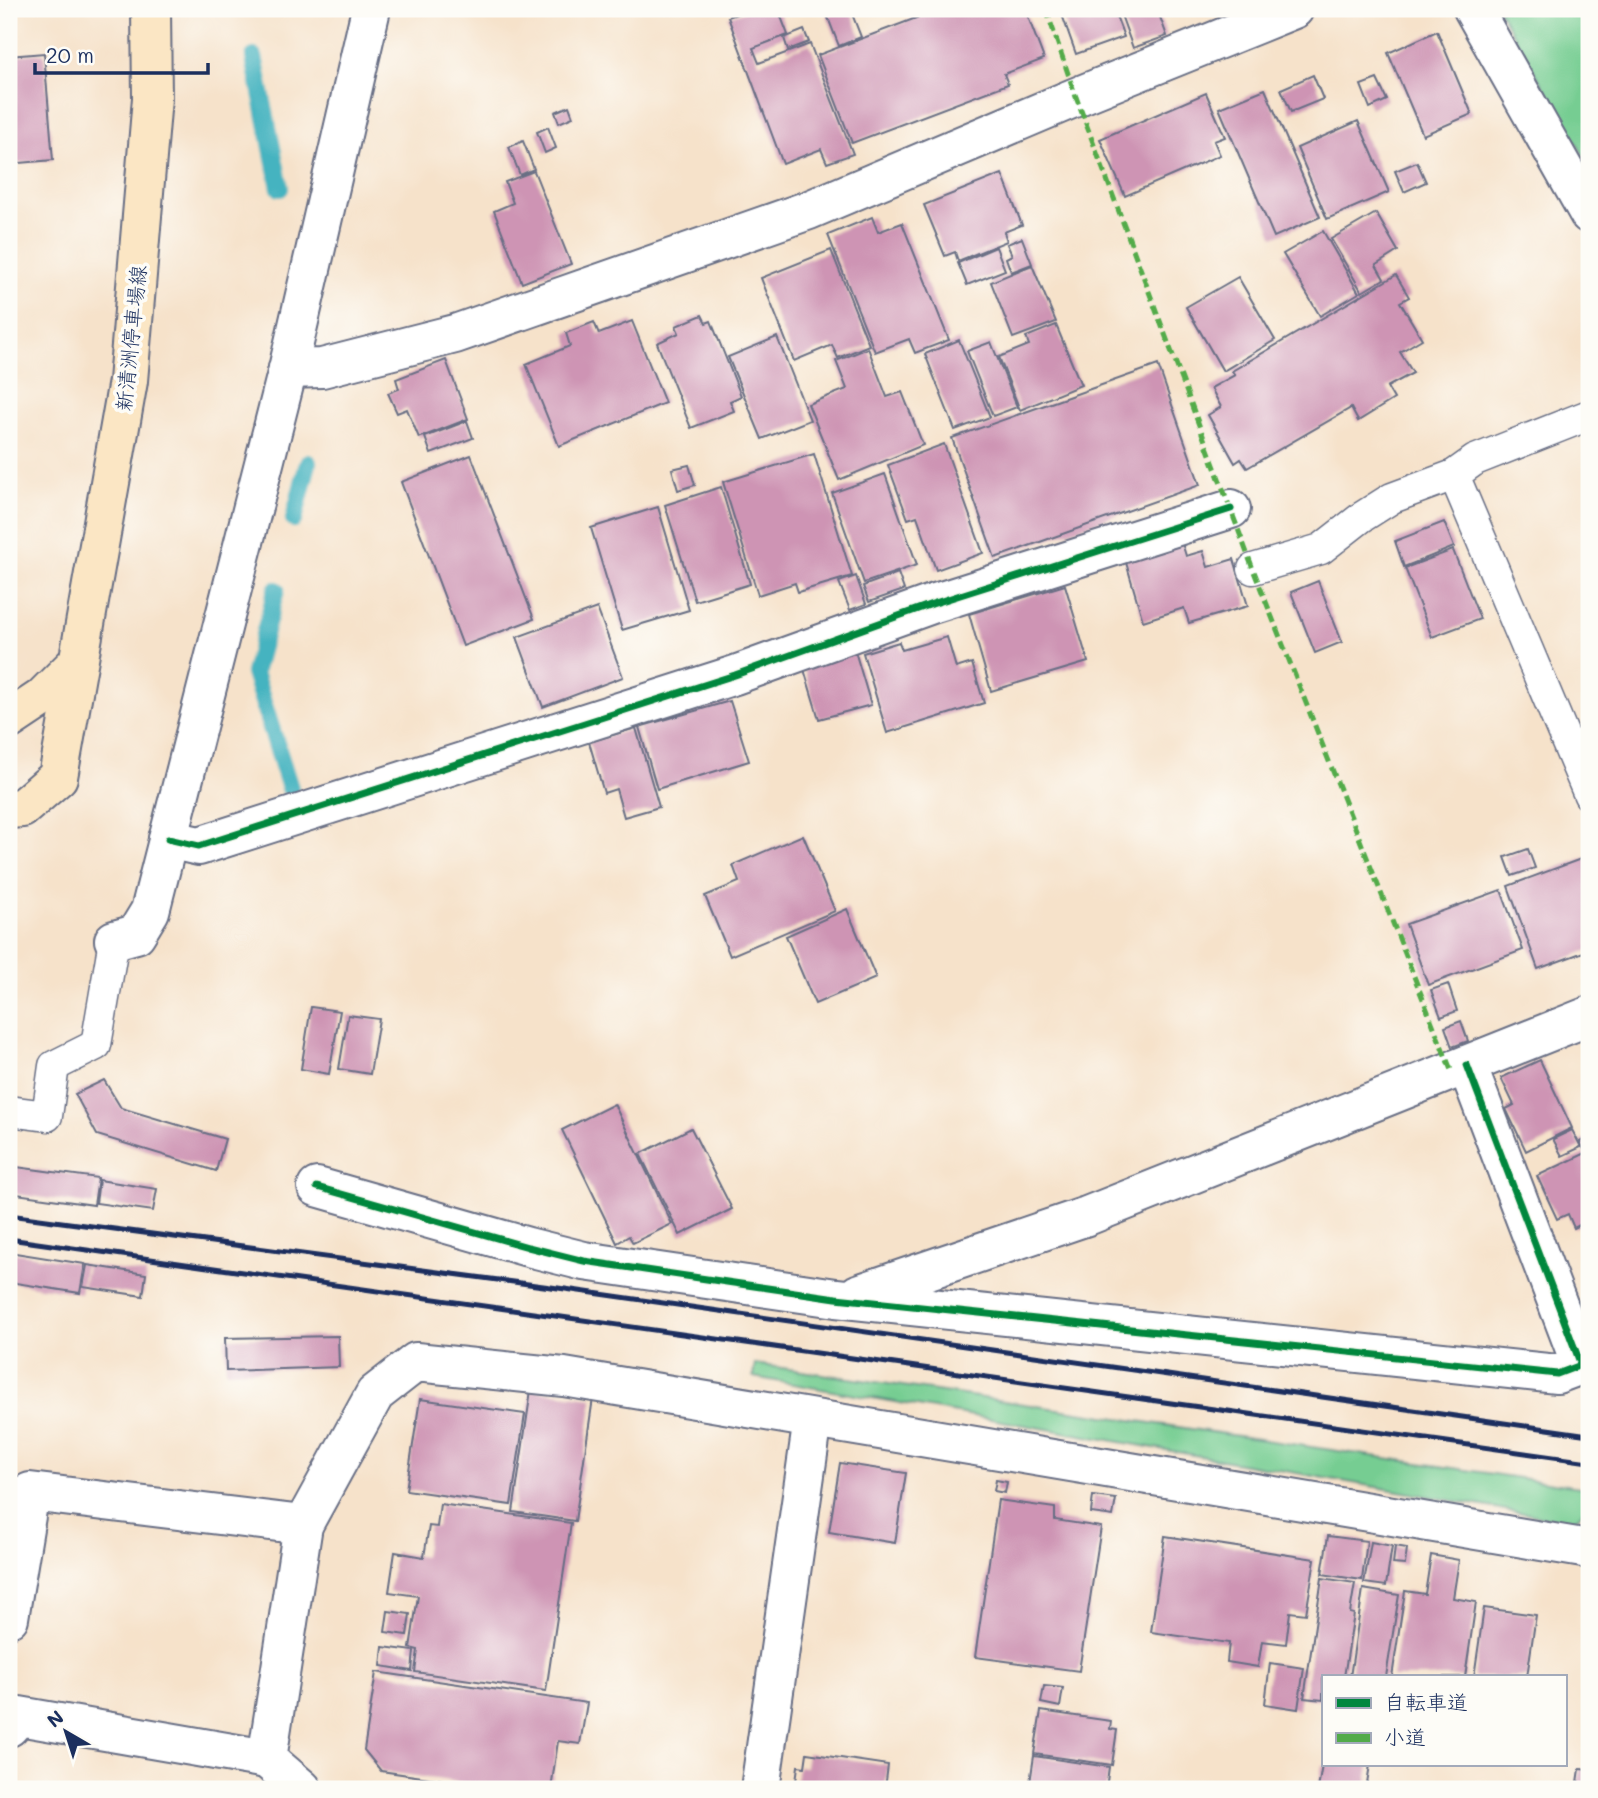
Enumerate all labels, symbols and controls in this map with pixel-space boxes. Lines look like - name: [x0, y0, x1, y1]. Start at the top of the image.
- scale bar: [35, 32, 208, 76]
- text: 20 m: [46, 41, 94, 68]
- street label: 新清洲停車場線: [109, 263, 151, 413]
- legend: [1322, 1675, 1566, 1766]
- text: 自転車道: [1384, 1688, 1468, 1715]
- north arrow: [32, 1696, 102, 1766]
- text: N: [42, 1704, 68, 1733]
- text: 小道: [1384, 1723, 1426, 1750]

